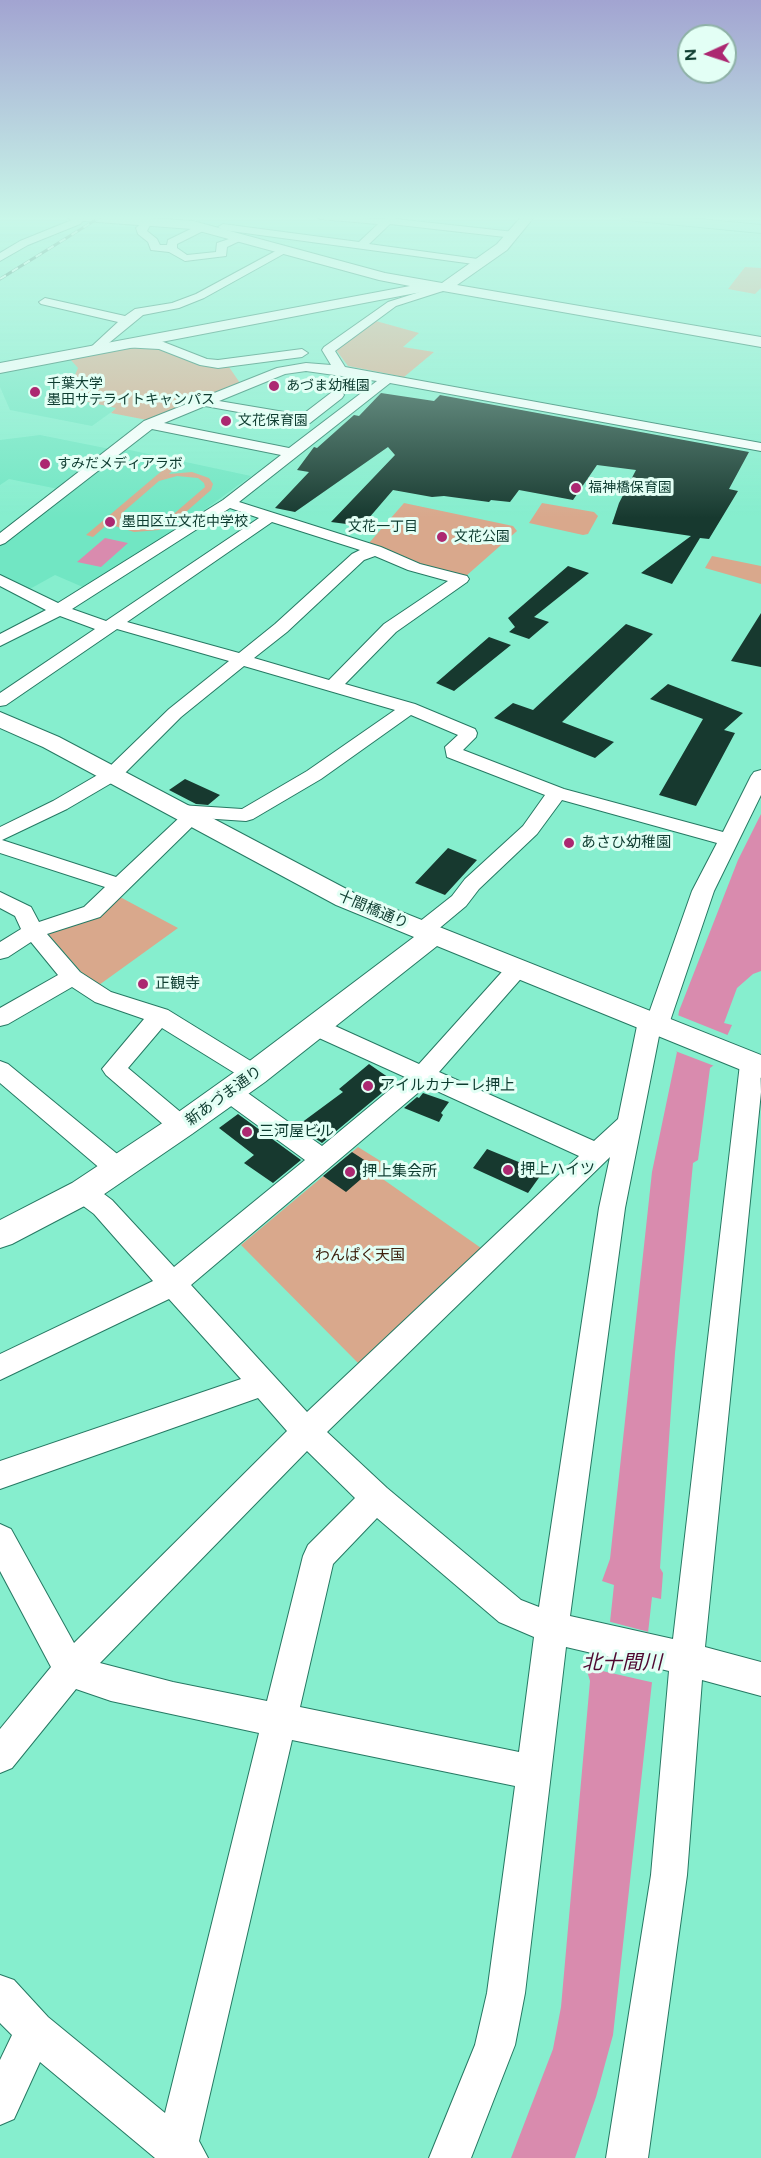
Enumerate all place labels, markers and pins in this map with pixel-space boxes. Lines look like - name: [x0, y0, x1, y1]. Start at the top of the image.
- place label: 千葉大学 墨田サテライトキャンパス: [47, 376, 215, 408]
- place label: あづま幼稚園: [286, 378, 370, 394]
- marker: あづま幼稚園: [267, 379, 281, 393]
- marker: 千葉大学 墨田サテライトキャンパス: [28, 385, 42, 399]
- place label: 文花保育園: [238, 413, 308, 429]
- marker: 文花保育園: [219, 414, 233, 428]
- place label: すみだメディアラボ: [57, 456, 183, 472]
- marker: すみだメディアラボ: [38, 457, 52, 471]
- place label: 福神橋保育園: [588, 480, 672, 496]
- marker: 福神橋保育園: [569, 481, 583, 495]
- place label: 墨田区立文花中学校: [122, 514, 248, 530]
- marker: 墨田区立文花中学校: [103, 515, 117, 529]
- place label: 文花公園: [454, 529, 510, 545]
- marker: 文花公園: [435, 530, 449, 544]
- place label: あさひ幼稚園: [581, 834, 671, 852]
- marker: あさひ幼稚園: [562, 836, 576, 850]
- place label: 正観寺: [155, 975, 200, 993]
- marker: 正観寺: [136, 977, 150, 991]
- place label: アイルカナーレ押上: [380, 1077, 515, 1095]
- marker: アイルカナーレ押上: [361, 1079, 375, 1093]
- place label: 三河屋ビル: [259, 1123, 334, 1141]
- marker: 三河屋ビル: [240, 1125, 254, 1139]
- place label: 押上ハイツ: [520, 1161, 595, 1179]
- place label: 押上集会所: [362, 1163, 437, 1181]
- marker: 押上ハイツ: [501, 1163, 515, 1177]
- marker: 押上集会所: [343, 1165, 357, 1179]

